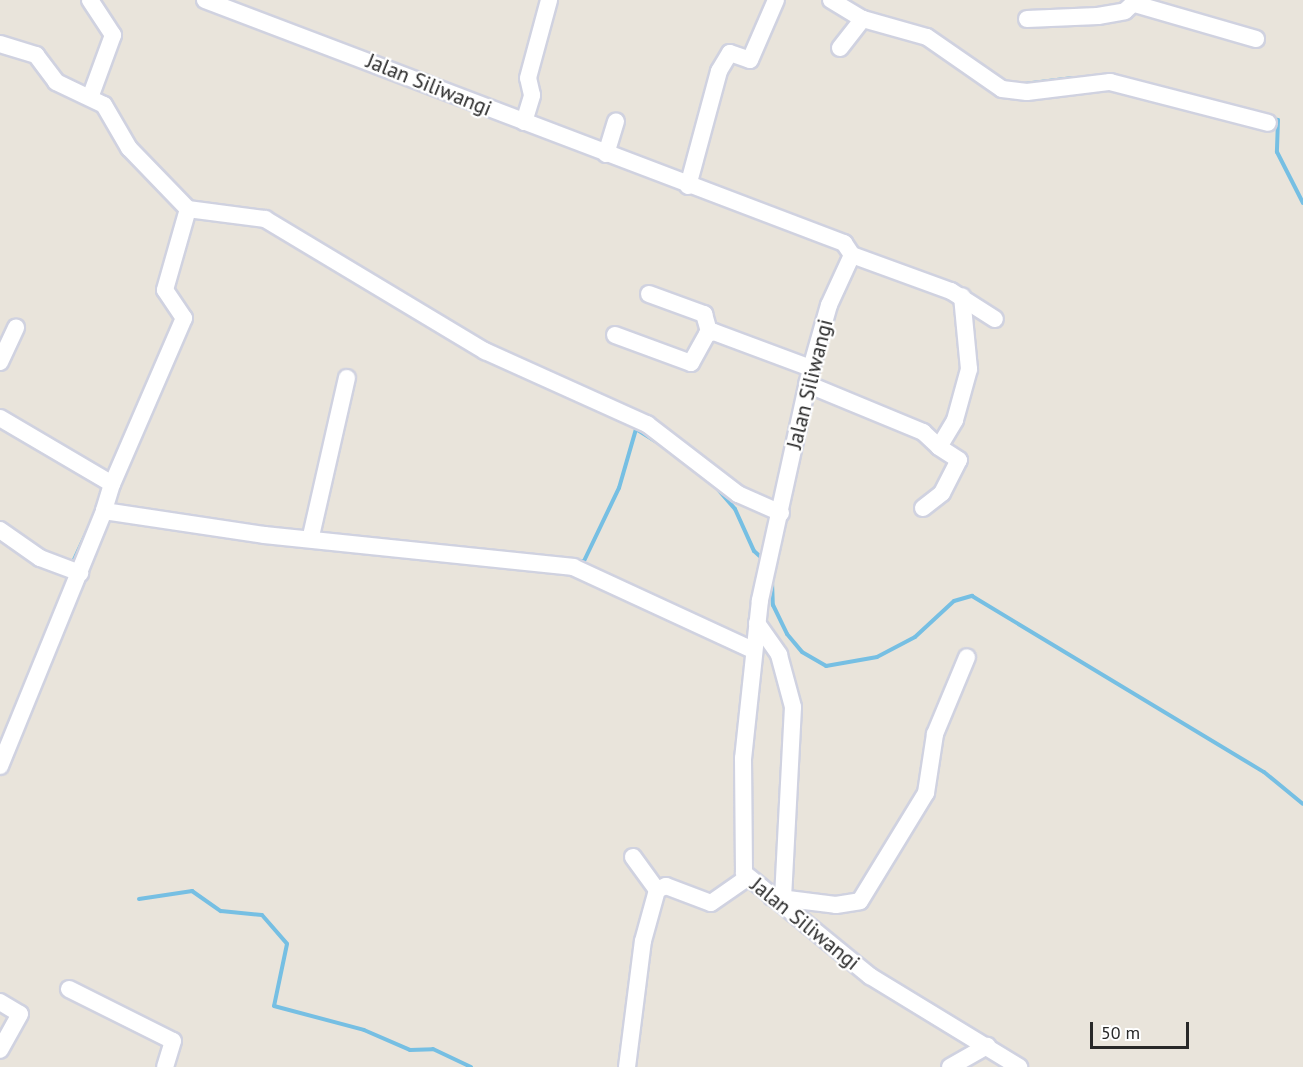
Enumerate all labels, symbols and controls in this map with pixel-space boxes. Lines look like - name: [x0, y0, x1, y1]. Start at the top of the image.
- street label: Jalan Siliwangi: [363, 48, 495, 122]
- street label: Jalan Siliwangi: [782, 316, 838, 452]
- street label: Jalan Siliwangi: [745, 872, 865, 976]
- scale bar: [1093, 1010, 1192, 1048]
- text: 50 m: [1101, 1021, 1140, 1044]

